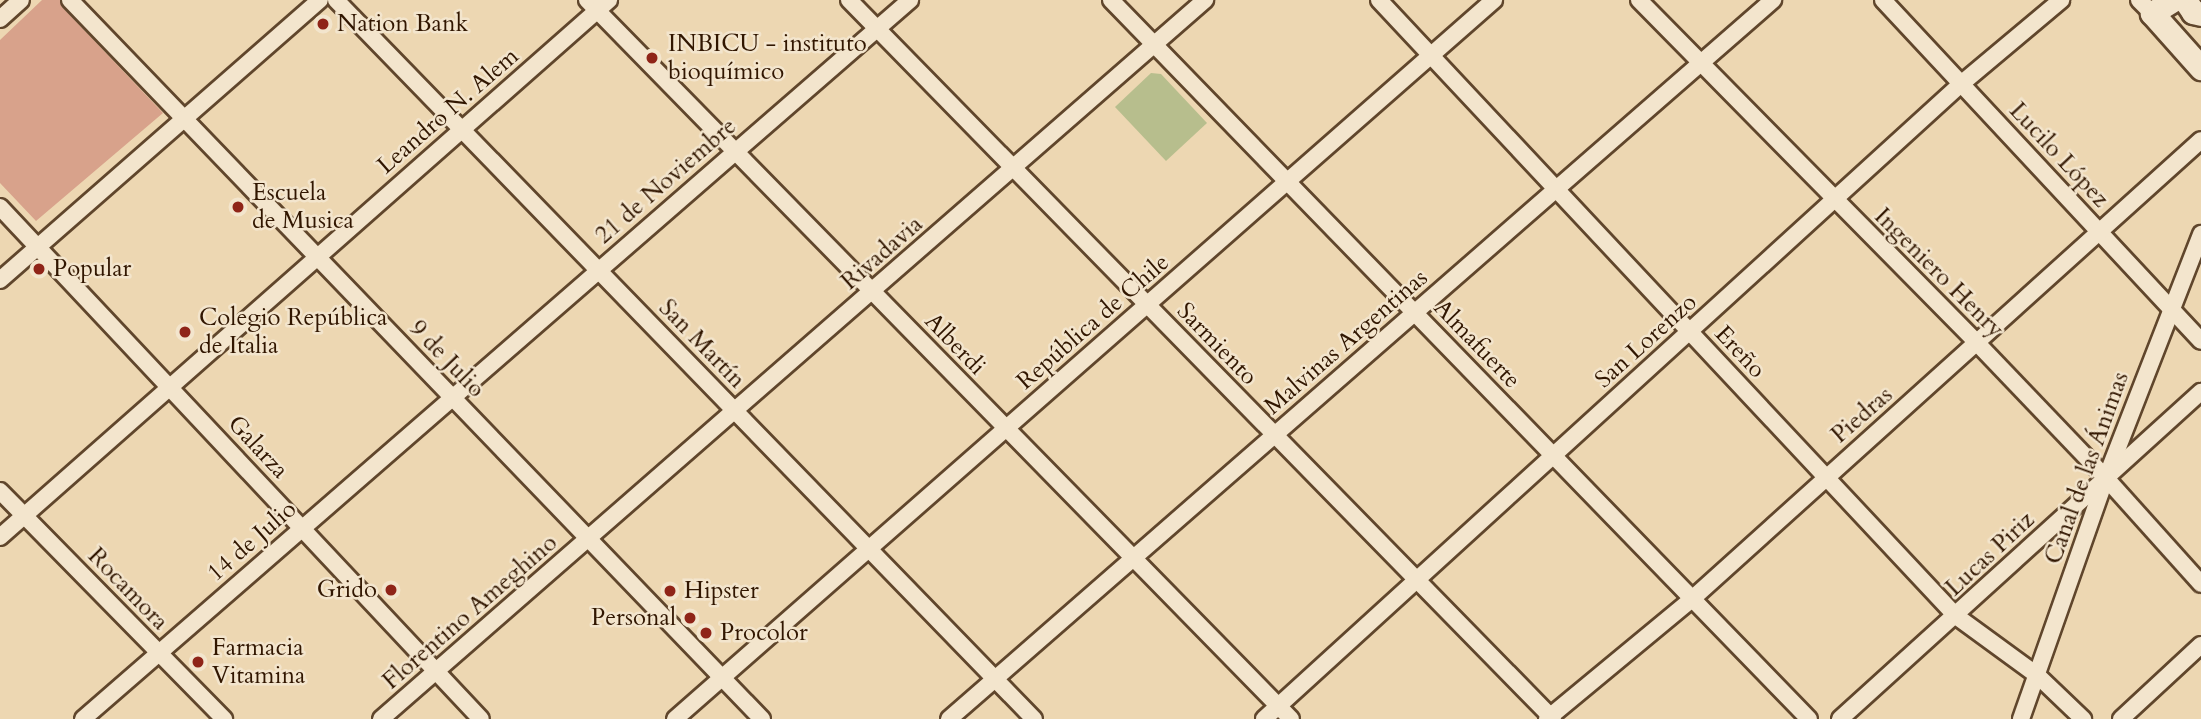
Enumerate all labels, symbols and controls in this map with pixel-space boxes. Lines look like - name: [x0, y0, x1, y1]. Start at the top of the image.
- place label: Nation Bank: [337, 10, 468, 38]
- marker: Nation Bank: [315, 16, 331, 32]
- place label: INBICU - instituto bioquímico: [668, 30, 867, 86]
- street label: Leandro N. Alem: [371, 42, 525, 180]
- marker: INBICU - instituto bioquímico: [642, 48, 662, 68]
- street label: Lucilo López: [2003, 97, 2115, 213]
- street label: 21 de Noviembre: [590, 112, 742, 250]
- place label: Escuela de Musica: [252, 179, 354, 235]
- marker: Escuela de Musica: [230, 199, 246, 215]
- street label: Ingeniero Henry: [1868, 202, 2010, 344]
- street label: Rivadavia: [835, 210, 929, 296]
- street label: República de Chile: [1011, 248, 1175, 396]
- place label: Popular: [53, 255, 131, 283]
- marker: Popular: [31, 261, 47, 277]
- street label: Malvinas Argentinas: [1259, 263, 1433, 421]
- street label: San Lorenzo: [1589, 288, 1703, 394]
- street label: San Martín: [653, 294, 751, 394]
- street label: Almafuerte: [1428, 294, 1526, 394]
- street label: Sarmiento: [1171, 297, 1263, 391]
- place label: Colegio República de Italia: [199, 304, 387, 360]
- street label: Alberdi: [919, 307, 991, 381]
- street label: 9 de Julio: [403, 314, 491, 404]
- street label: Ereño: [1709, 320, 1771, 384]
- marker: Colegio República de Italia: [177, 324, 193, 340]
- street label: Canal de las Ánimas: [2039, 368, 2135, 568]
- street label: Piedras: [1825, 381, 1899, 449]
- street label: Galarza: [222, 410, 294, 484]
- street label: 14 de Julio: [202, 495, 302, 587]
- street label: Lucas Piriz: [1940, 506, 2040, 602]
- street label: Florentino Ameghino: [377, 528, 563, 696]
- street label: Rocamora: [82, 542, 174, 636]
- place label: Grido: [317, 576, 377, 604]
- place label: Hipster: [684, 577, 759, 605]
- marker: Grido: [383, 582, 399, 598]
- marker: Hipster: [662, 583, 678, 599]
- place label: Personal: [591, 604, 676, 632]
- marker: Personal: [682, 610, 698, 626]
- place label: Procolor: [720, 619, 808, 647]
- marker: Procolor: [698, 625, 714, 641]
- place label: Farmacia Vitamina: [212, 634, 305, 690]
- marker: Farmacia Vitamina: [190, 654, 206, 670]

